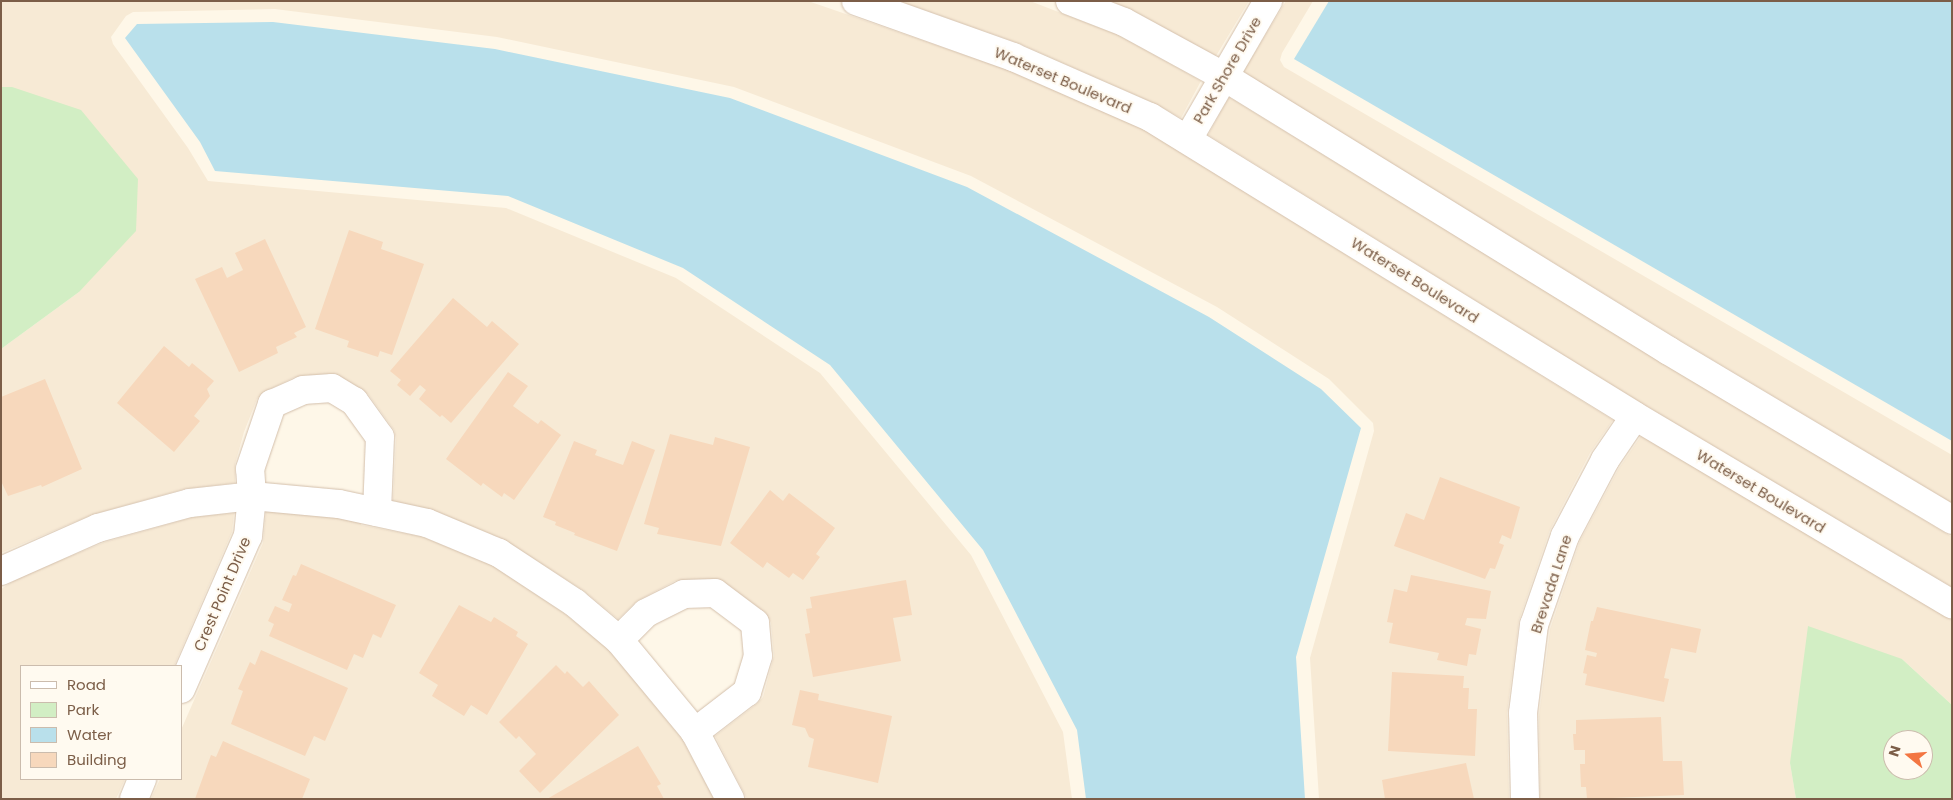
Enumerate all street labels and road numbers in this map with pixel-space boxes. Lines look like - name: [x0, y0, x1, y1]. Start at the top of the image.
- street label: Park Shore Drive: [1189, 13, 1265, 127]
- street label: Waterset Boulevard: [992, 43, 1134, 117]
- street label: Waterset Boulevard: [1348, 233, 1482, 327]
- street label: Waterset Boulevard: [1693, 445, 1829, 537]
- street label: Brevada Lane: [1527, 533, 1575, 635]
- street label: Crest Point Drive: [190, 534, 254, 654]

